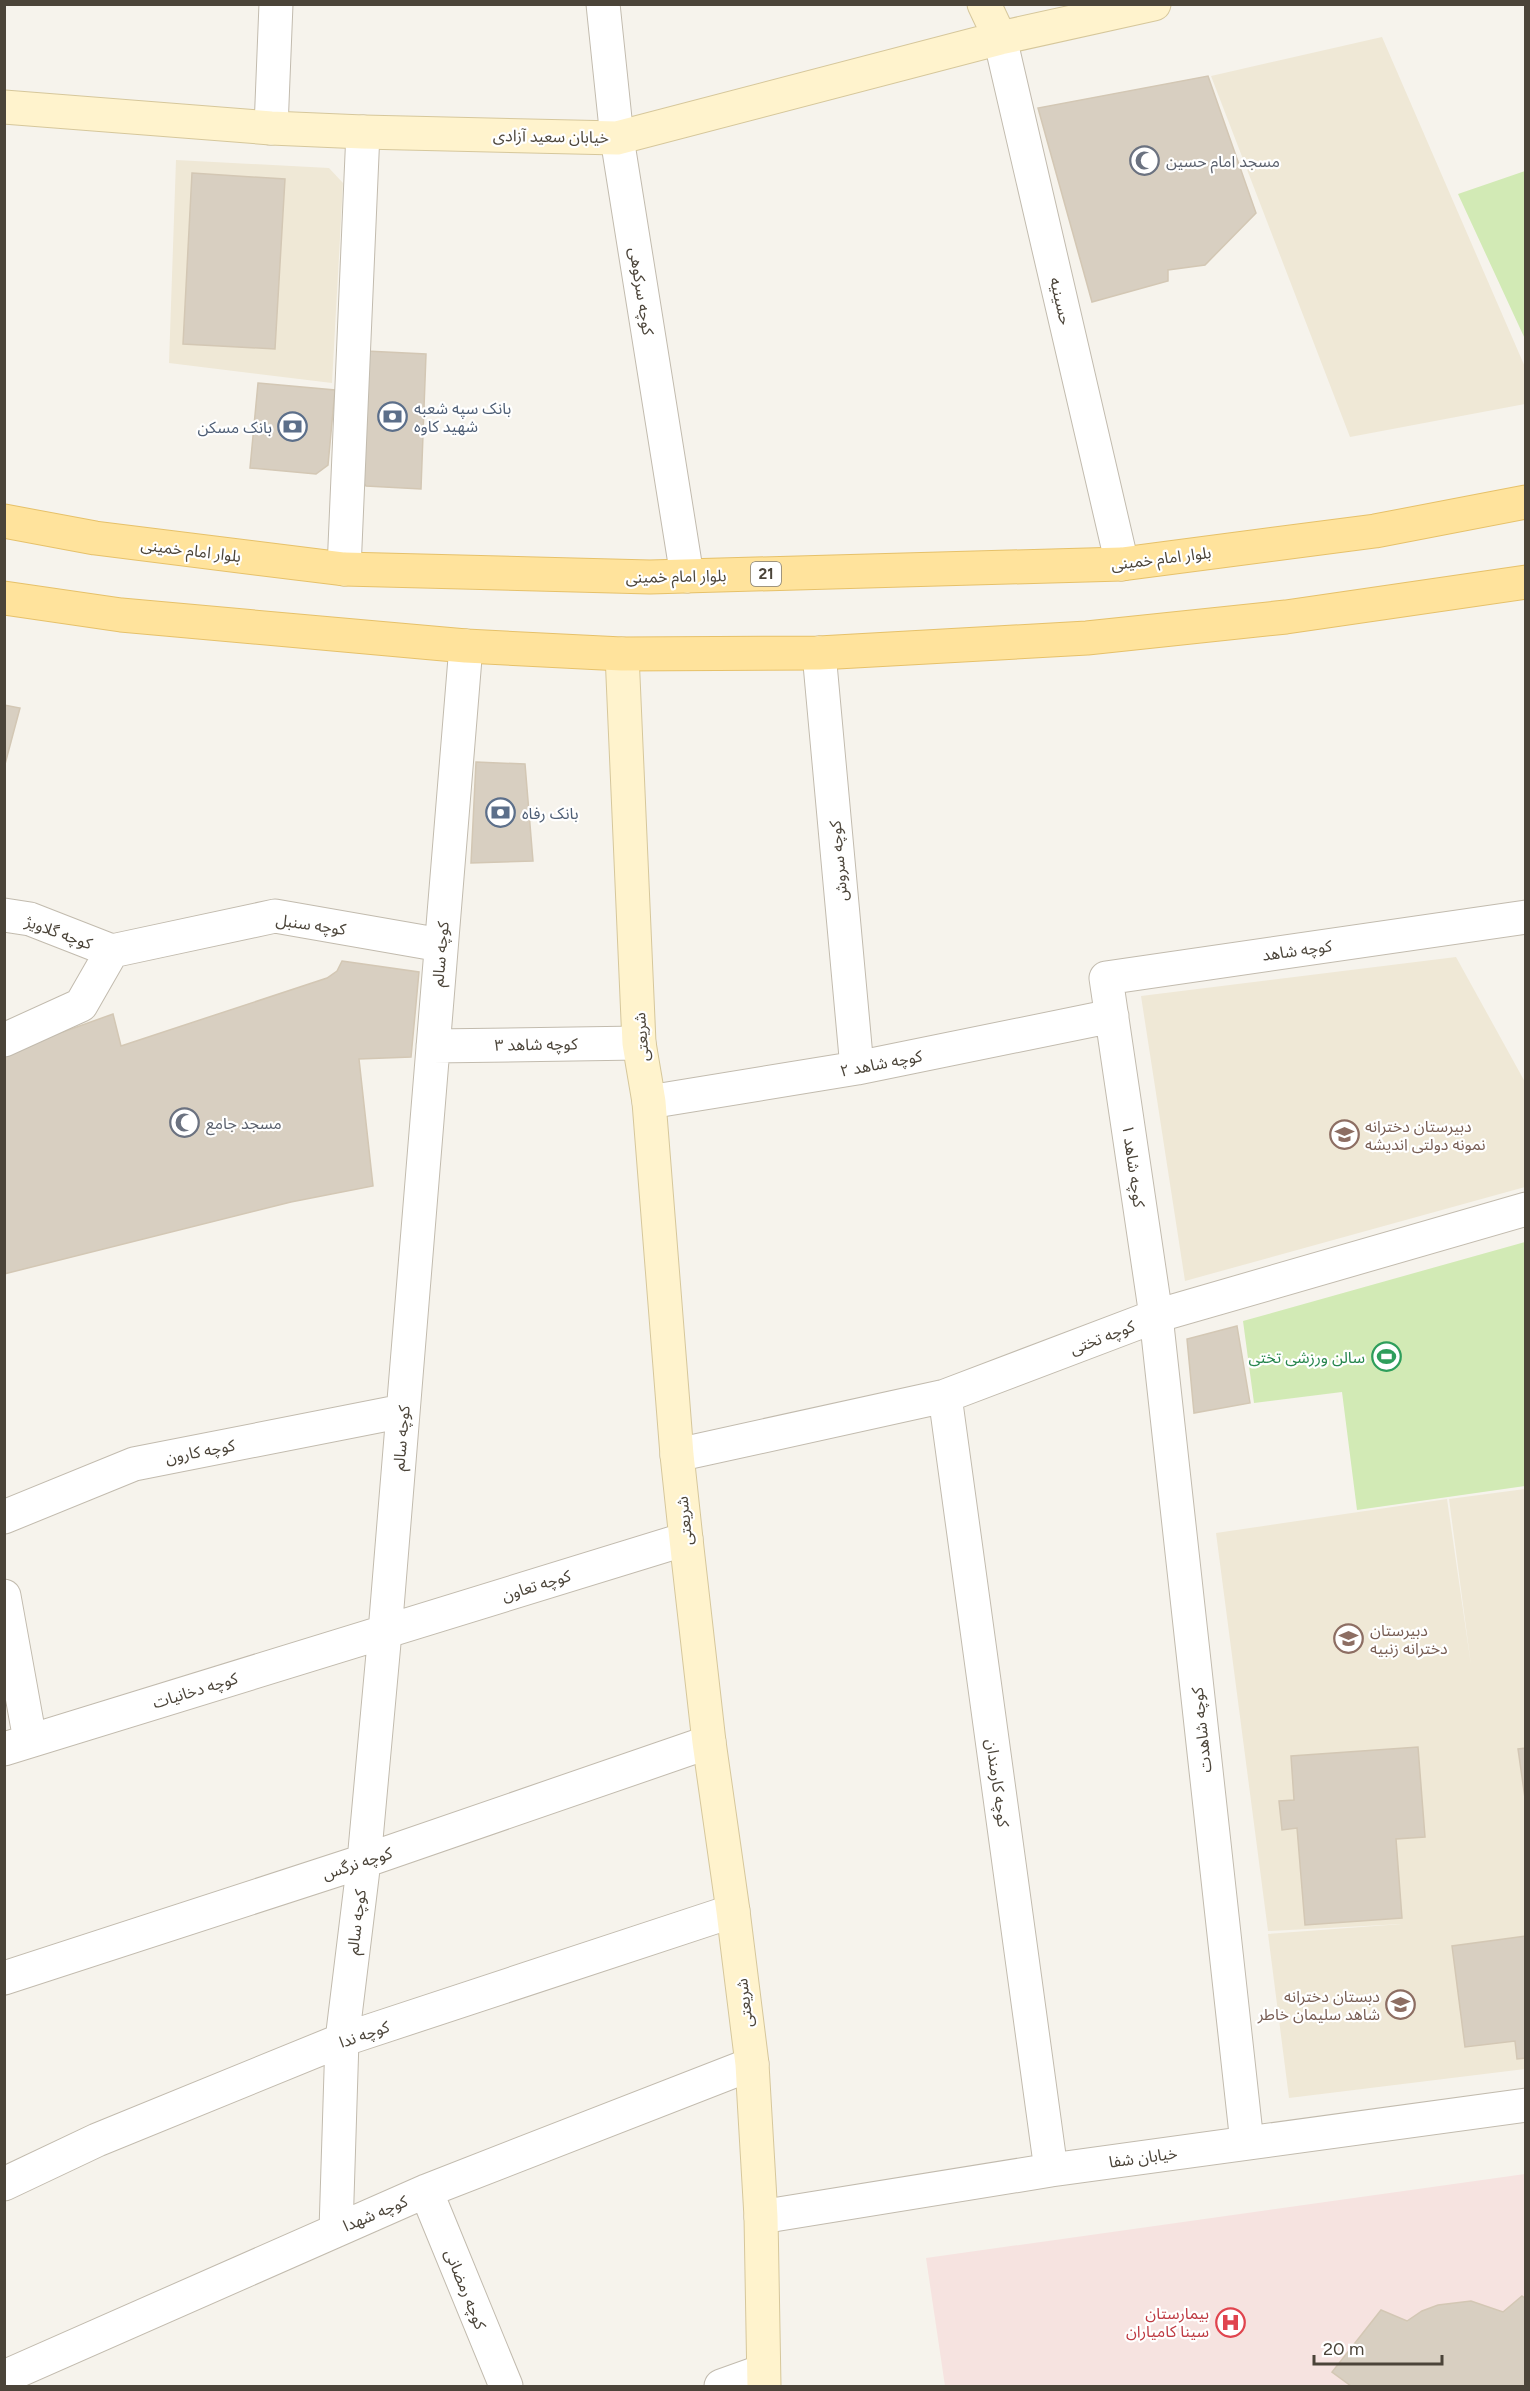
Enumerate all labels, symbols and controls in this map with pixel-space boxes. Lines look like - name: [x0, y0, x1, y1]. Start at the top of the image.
- street label: خیابان سعید آزادی: [493, 126, 609, 147]
- mosque icon: مسجد امام حسین: [1129, 145, 1161, 177]
- place label: مسجد امام حسین: [1166, 152, 1280, 174]
- street label: کوچه سرکوهی: [624, 246, 658, 337]
- street label: حسینیه: [1046, 275, 1075, 327]
- place label: بانک سپه شعبه شهید کاوه: [414, 399, 511, 436]
- bank icon: بانک سپه شعبه شهید کاوه: [377, 401, 409, 433]
- bank icon: بانک مسکن: [277, 411, 309, 443]
- place label: بانک مسکن: [197, 418, 272, 437]
- street label: بلوار امام خمینی: [139, 535, 242, 569]
- street label: بلوار امام خمینی: [1110, 543, 1213, 577]
- road number: 21: [751, 562, 781, 586]
- street label: بلوار امام خمینی: [625, 566, 727, 590]
- bank icon: بانک رفاه: [485, 797, 517, 829]
- place label: بانک رفاه: [522, 804, 579, 823]
- street label: کوچه سروش: [825, 819, 853, 902]
- street label: کوچه سنبل: [275, 910, 348, 940]
- street label: کوچه گلاویژ: [22, 911, 95, 954]
- street label: کوچه سالم: [428, 920, 456, 988]
- street label: کوچه شاهد: [1261, 936, 1334, 966]
- street label: شریعتی: [630, 1012, 653, 1062]
- street label: کوچه شاهد ۳: [494, 1034, 578, 1056]
- street label: کوچه شاهد ۲: [838, 1046, 924, 1082]
- mosque icon: مسجد جامع: [169, 1107, 201, 1139]
- place label: مسجد جامع: [206, 1114, 282, 1136]
- place label: دبیرستان دخترانه نمونه دولتی اندیشه: [1365, 1117, 1486, 1154]
- school or university icon: دبیرستان دخترانه نمونه دولتی اندیشه: [1328, 1119, 1360, 1151]
- street label: کوچه شاهد ۱: [1117, 1123, 1149, 1209]
- street label: کوچه تختی: [1067, 1316, 1138, 1360]
- sports icon: سالن ورزشی تختی: [1370, 1341, 1402, 1373]
- place label: سالن ورزشی تختی: [1249, 1348, 1365, 1367]
- street label: کوچه سالم: [389, 1404, 417, 1472]
- street label: کوچه کارون: [164, 1435, 237, 1469]
- street label: شریعتی: [672, 1495, 697, 1546]
- street label: کوچه تعاون: [499, 1566, 574, 1606]
- place label: دبیرستان دخترانه زنبیه: [1370, 1621, 1448, 1658]
- school or university icon: دبیرستان دخترانه زنبیه: [1333, 1623, 1365, 1655]
- street label: کوچه دخانیات: [150, 1668, 241, 1713]
- street label: کوچه شاهدت: [1188, 1686, 1216, 1774]
- street label: کوچه کارمندان: [981, 1738, 1013, 1829]
- street label: کوچه نرگس: [320, 1843, 395, 1885]
- street label: کوچه سالم: [343, 1888, 373, 1956]
- street label: شریعتی: [732, 1977, 757, 2029]
- place label: دبستان دخترانه شاهد سلیمان خاطر: [1257, 1987, 1380, 2024]
- school or university icon: دبستان دخترانه شاهد سلیمان خاطر: [1385, 1989, 1417, 2021]
- street label: کوچه ندا: [337, 2017, 393, 2053]
- street label: خیابان شفا: [1108, 2143, 1179, 2172]
- street label: کوچه شهدا: [340, 2191, 411, 2237]
- street label: کوچه رمضانی: [440, 2246, 490, 2333]
- place label: بیمارستان سینا کامیاران: [1126, 2304, 1209, 2341]
- hospital icon: بیمارستان سینا کامیاران: [1214, 2306, 1246, 2338]
- scale bar: [1314, 2328, 1442, 2366]
- text: 20 m: [1323, 2338, 1364, 2360]

